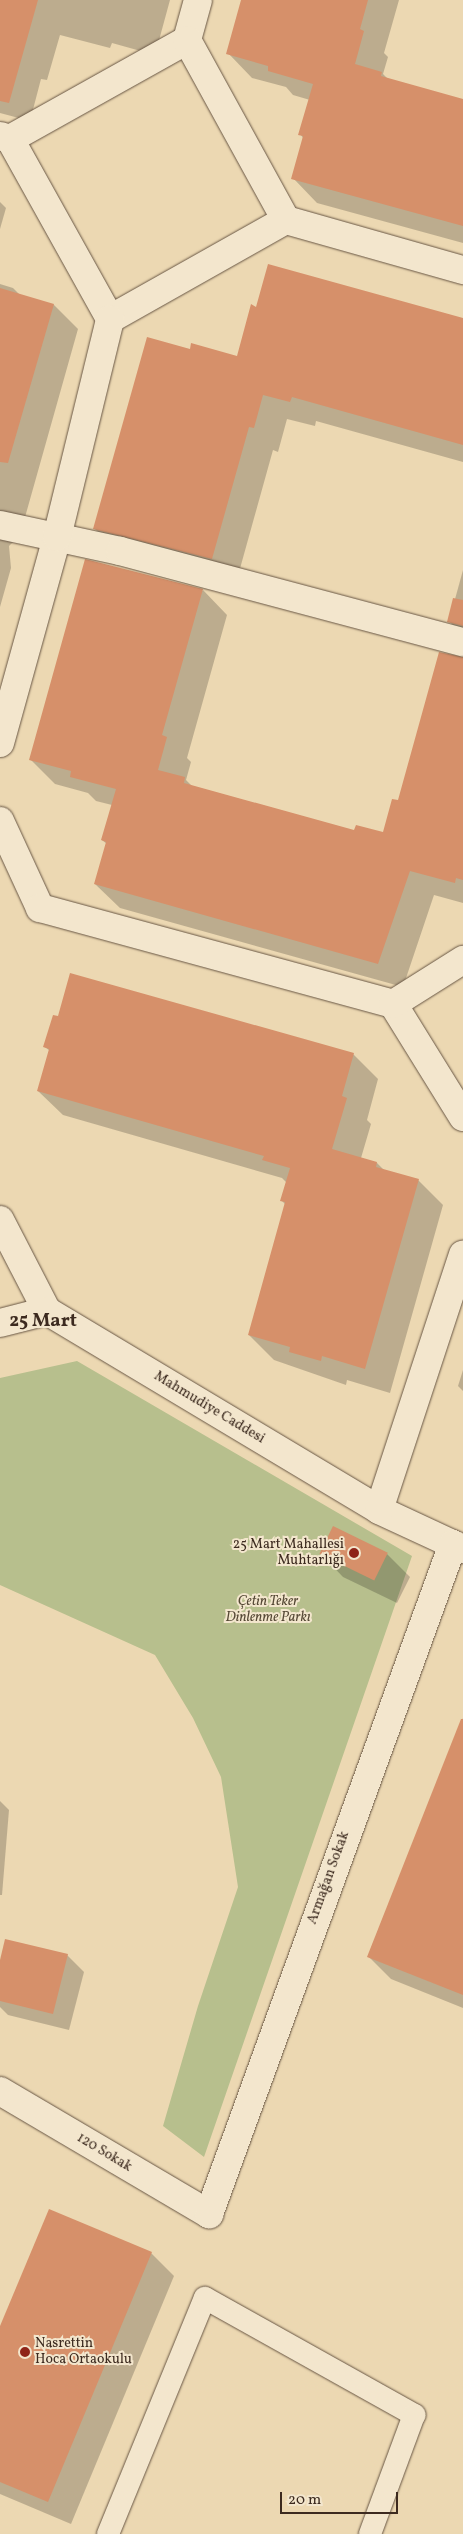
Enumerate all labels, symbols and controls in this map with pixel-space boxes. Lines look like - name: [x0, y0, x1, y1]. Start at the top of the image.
- district label: 25 Mart: [9, 1311, 77, 1333]
- street label: Mahmudiye Caddesi: [151, 1368, 267, 1448]
- place label: 25 Mart Mahallesi Muhtarlığı: [233, 1537, 344, 1570]
- marker: 25 Mart Mahallesi Muhtarlığı: [348, 1547, 360, 1559]
- park label: Çetin Teker Dinlenme Parkı: [225, 1594, 311, 1626]
- street label: Armağan Sokak: [304, 1829, 354, 1927]
- street label: 120 Sokak: [73, 2130, 135, 2176]
- place label: Nasrettin Hoca Ortaokulu: [35, 2336, 132, 2368]
- marker: Nasrettin Hoca Ortaokulu: [19, 2346, 31, 2358]
- scale bar: [283, 2482, 400, 2514]
- text: 20 m: [288, 2490, 321, 2511]

